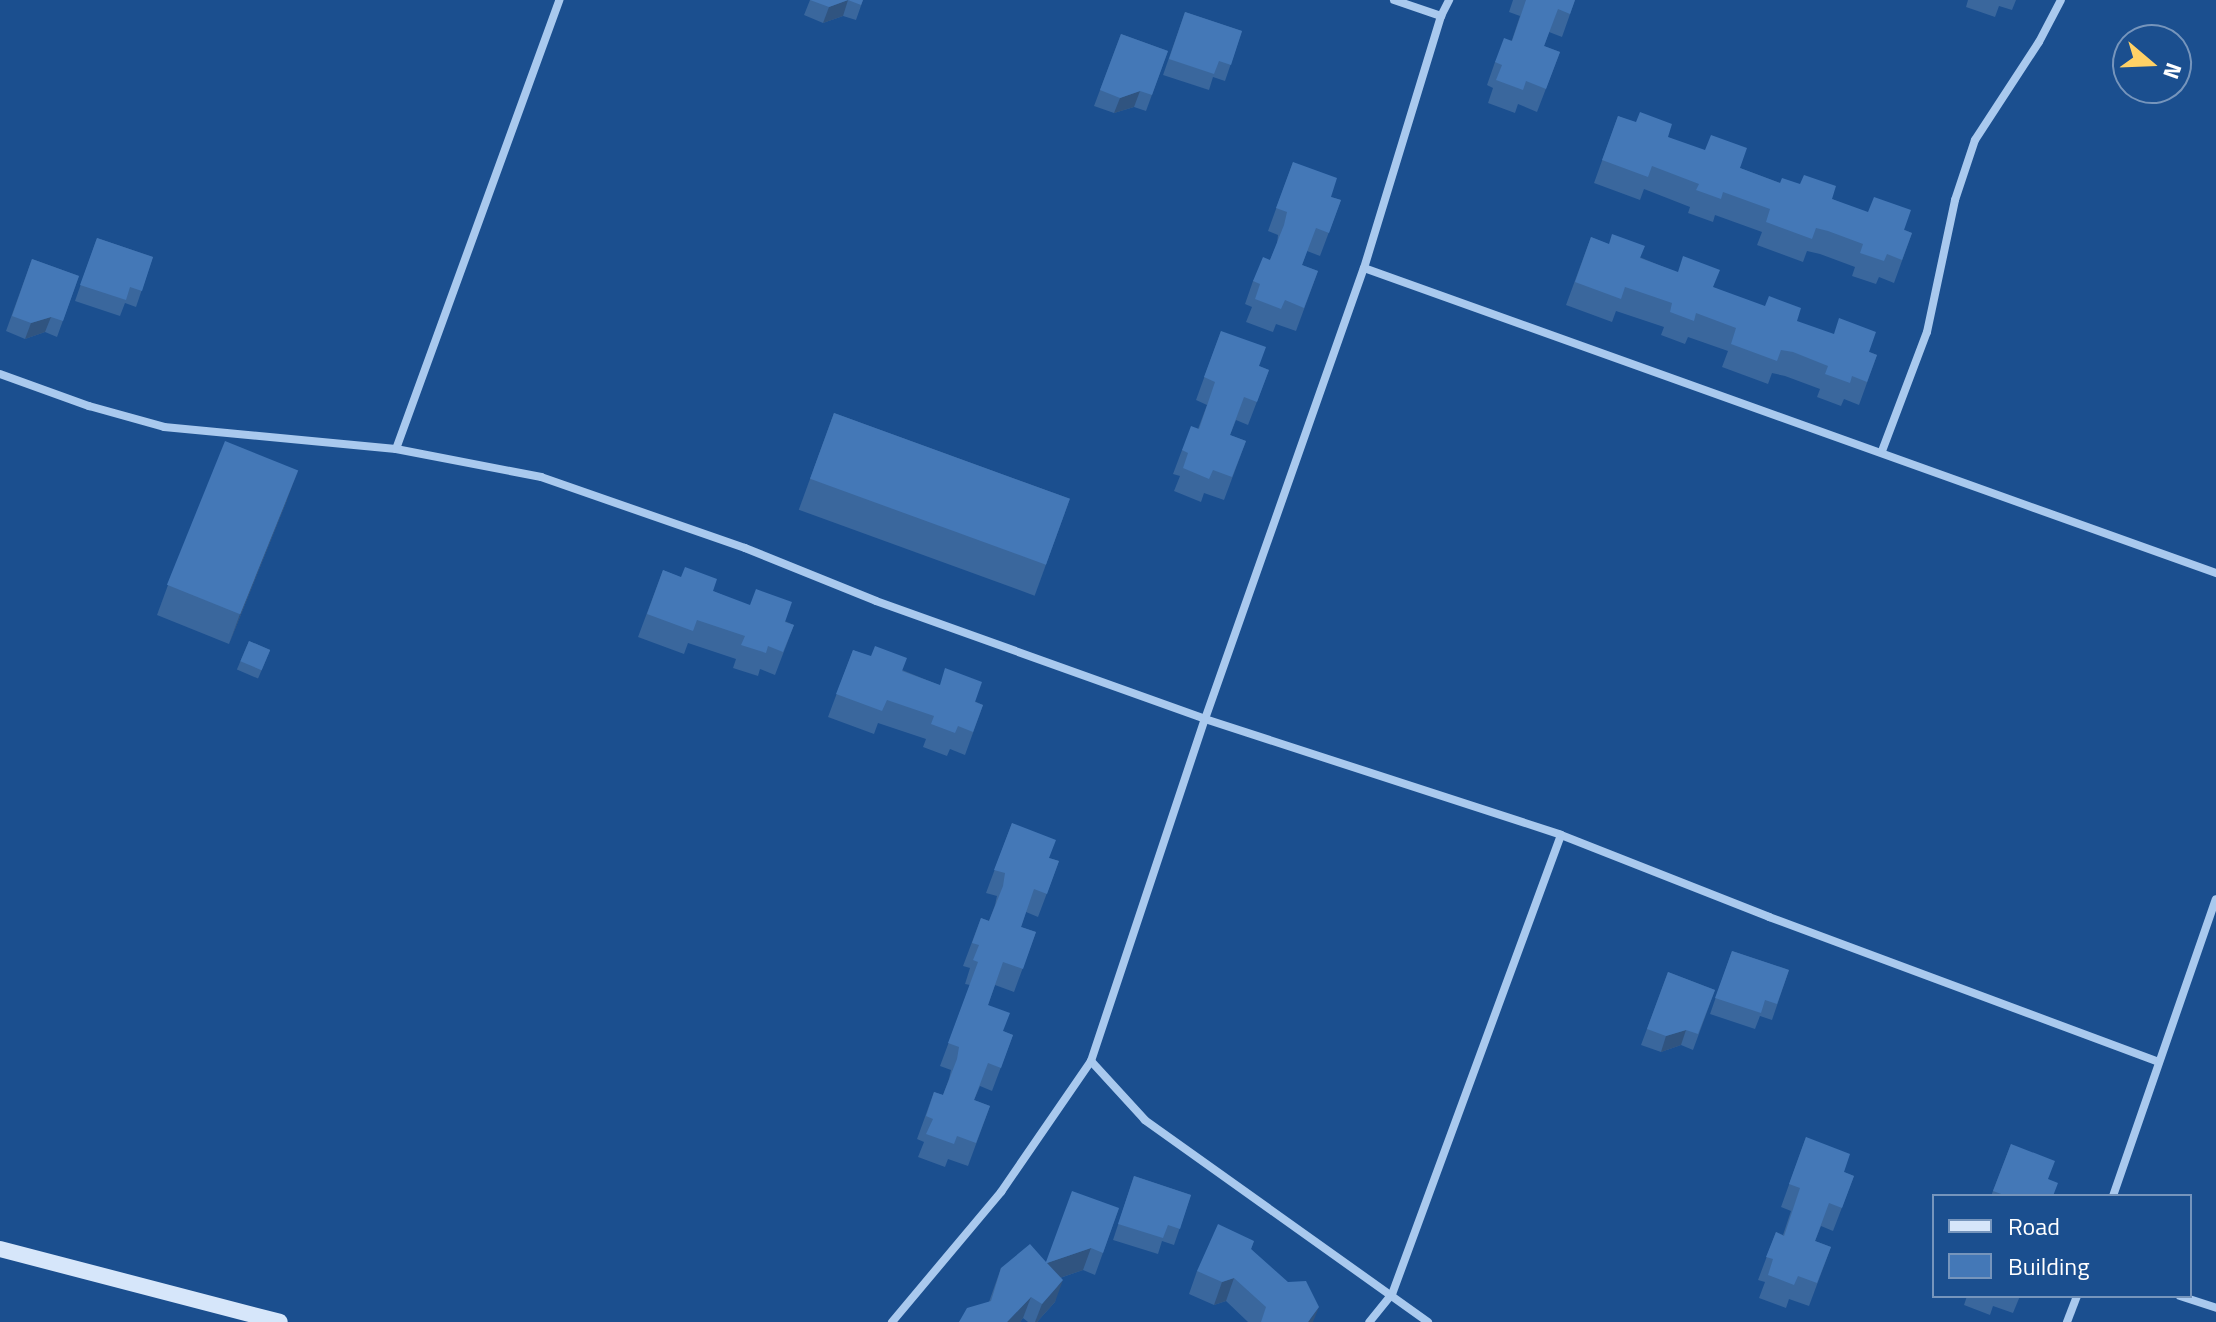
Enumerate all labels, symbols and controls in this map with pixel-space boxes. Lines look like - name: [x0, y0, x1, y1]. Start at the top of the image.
- north arrow: [2112, 24, 2192, 104]
- text: N: [2154, 58, 2191, 84]
- legend: [1932, 1194, 2192, 1298]
- text: Road: [2008, 1208, 2060, 1244]
- text: Building: [2008, 1248, 2090, 1284]

